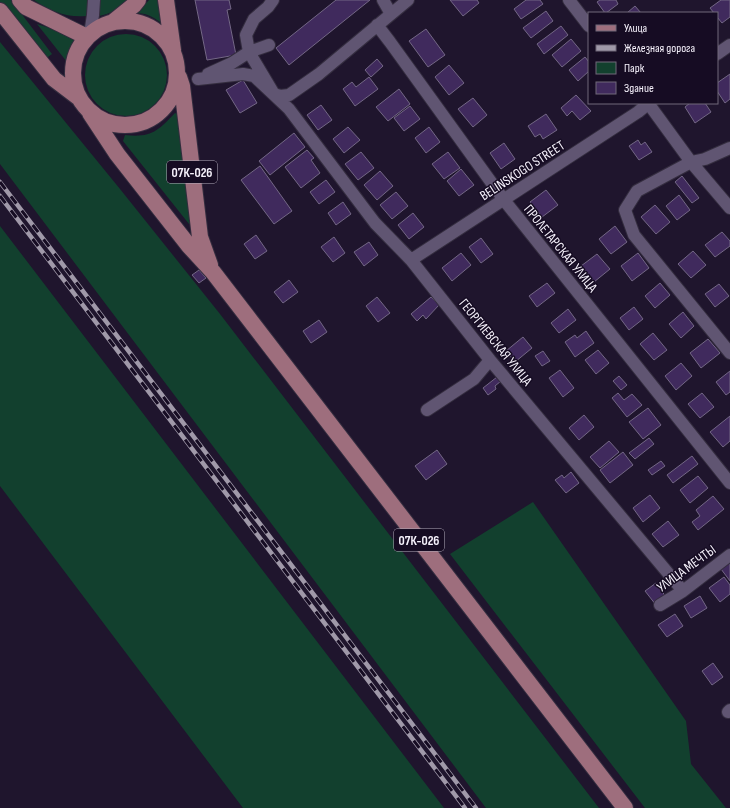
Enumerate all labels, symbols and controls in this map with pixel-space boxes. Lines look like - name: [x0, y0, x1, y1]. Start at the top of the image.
- legend: [588, 12, 718, 104]
- text: Улица: [624, 21, 648, 36]
- text: Железная дорога: [624, 41, 696, 56]
- text: Парк: [624, 61, 645, 76]
- text: Здание: [624, 81, 654, 96]
- street label: BELINSKOGO STREET: [477, 137, 568, 204]
- road number: 07К-026: [167, 161, 217, 183]
- street label: ПРОЛЕТАРСКАЯ УЛИЦА: [520, 201, 602, 296]
- street label: ГЕОРГИЕВСКАЯ УЛИЦА: [455, 295, 537, 390]
- road number: 07К-026: [394, 529, 444, 551]
- street label: УЛИЦА МЕЧТЫ: [653, 541, 719, 596]

